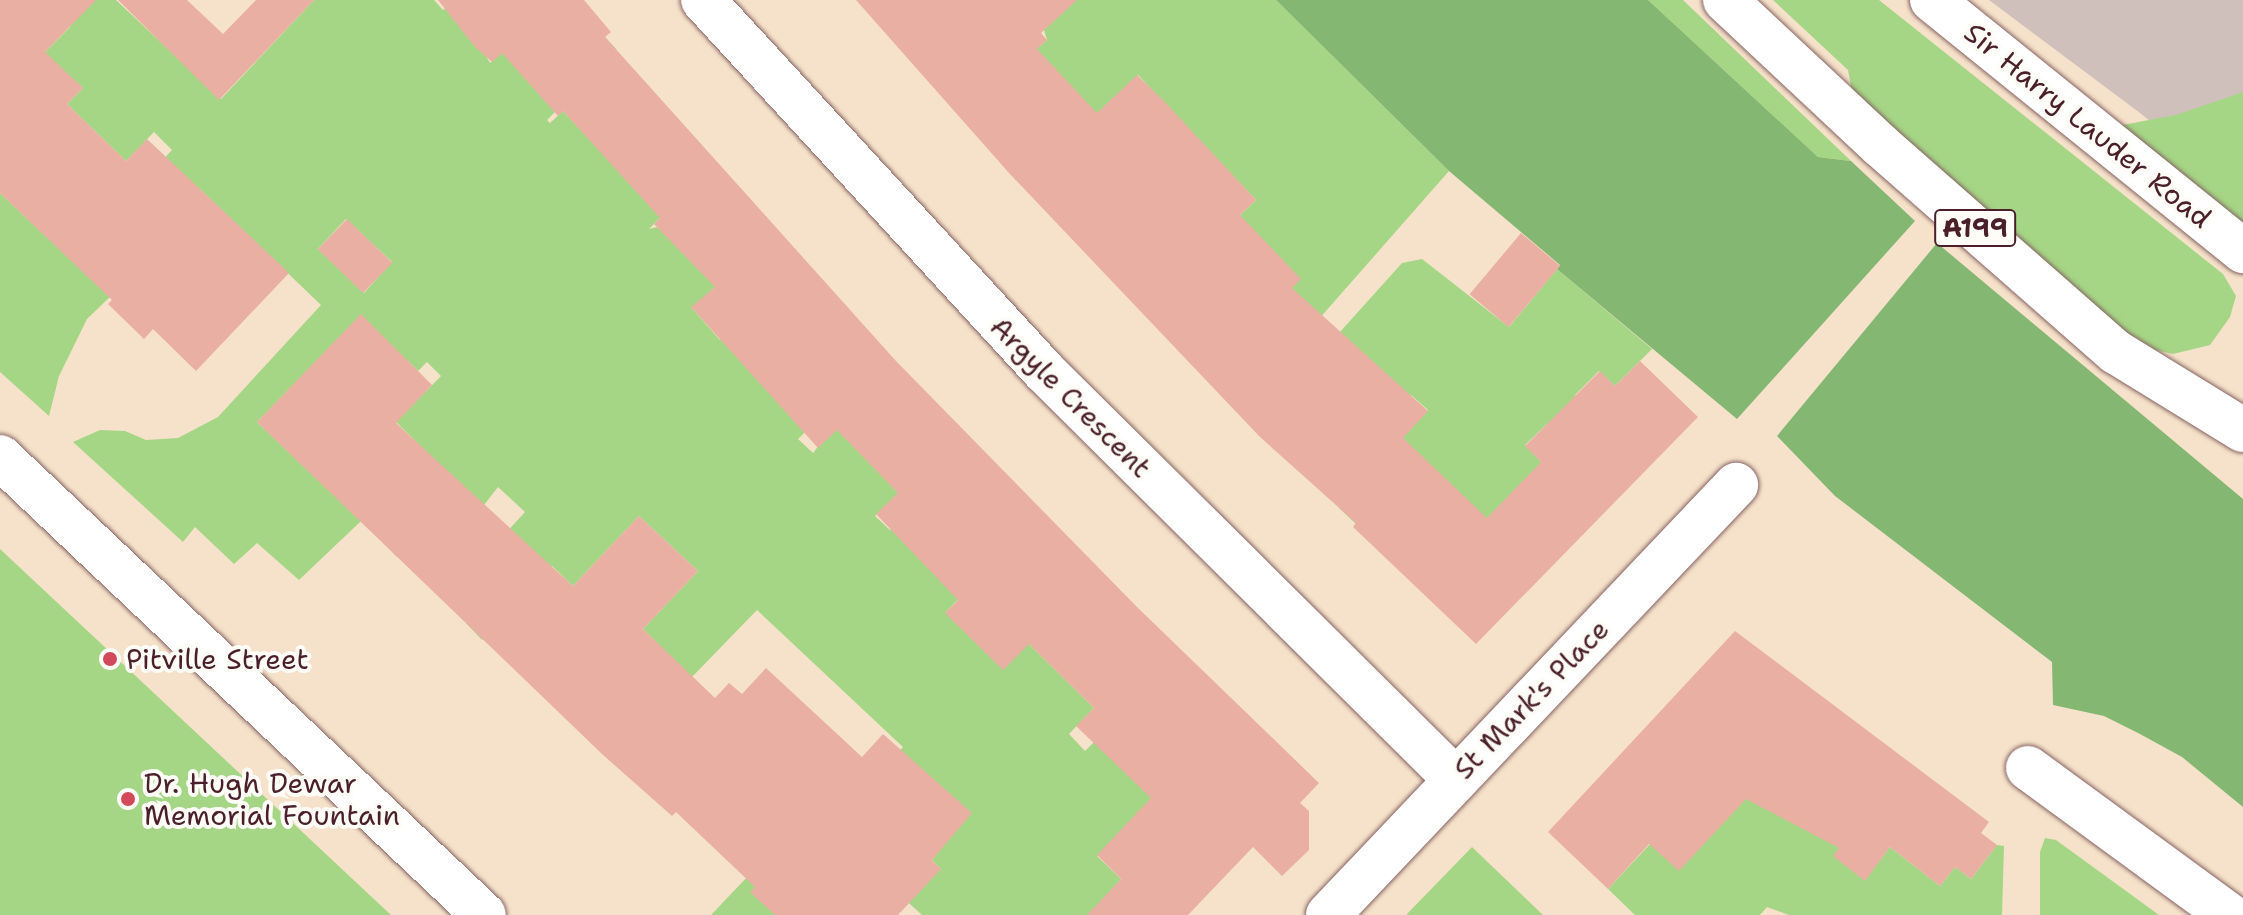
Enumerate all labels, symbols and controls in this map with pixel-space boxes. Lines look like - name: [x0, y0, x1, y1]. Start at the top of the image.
- street label: Sir Harry Lauder Road: [1958, 15, 2218, 235]
- road number: A199: [1933, 206, 2017, 250]
- street label: Argyle Crescent: [984, 310, 1158, 484]
- street label: St Mark's Place: [1446, 612, 1616, 786]
- place label: Pitville Street: [126, 642, 309, 676]
- marker: Pitville Street: [101, 650, 119, 668]
- place label: Dr. Hugh Dewar Memorial Fountain: [144, 766, 400, 832]
- marker: Dr. Hugh Dewar Memorial Fountain: [119, 790, 137, 808]

